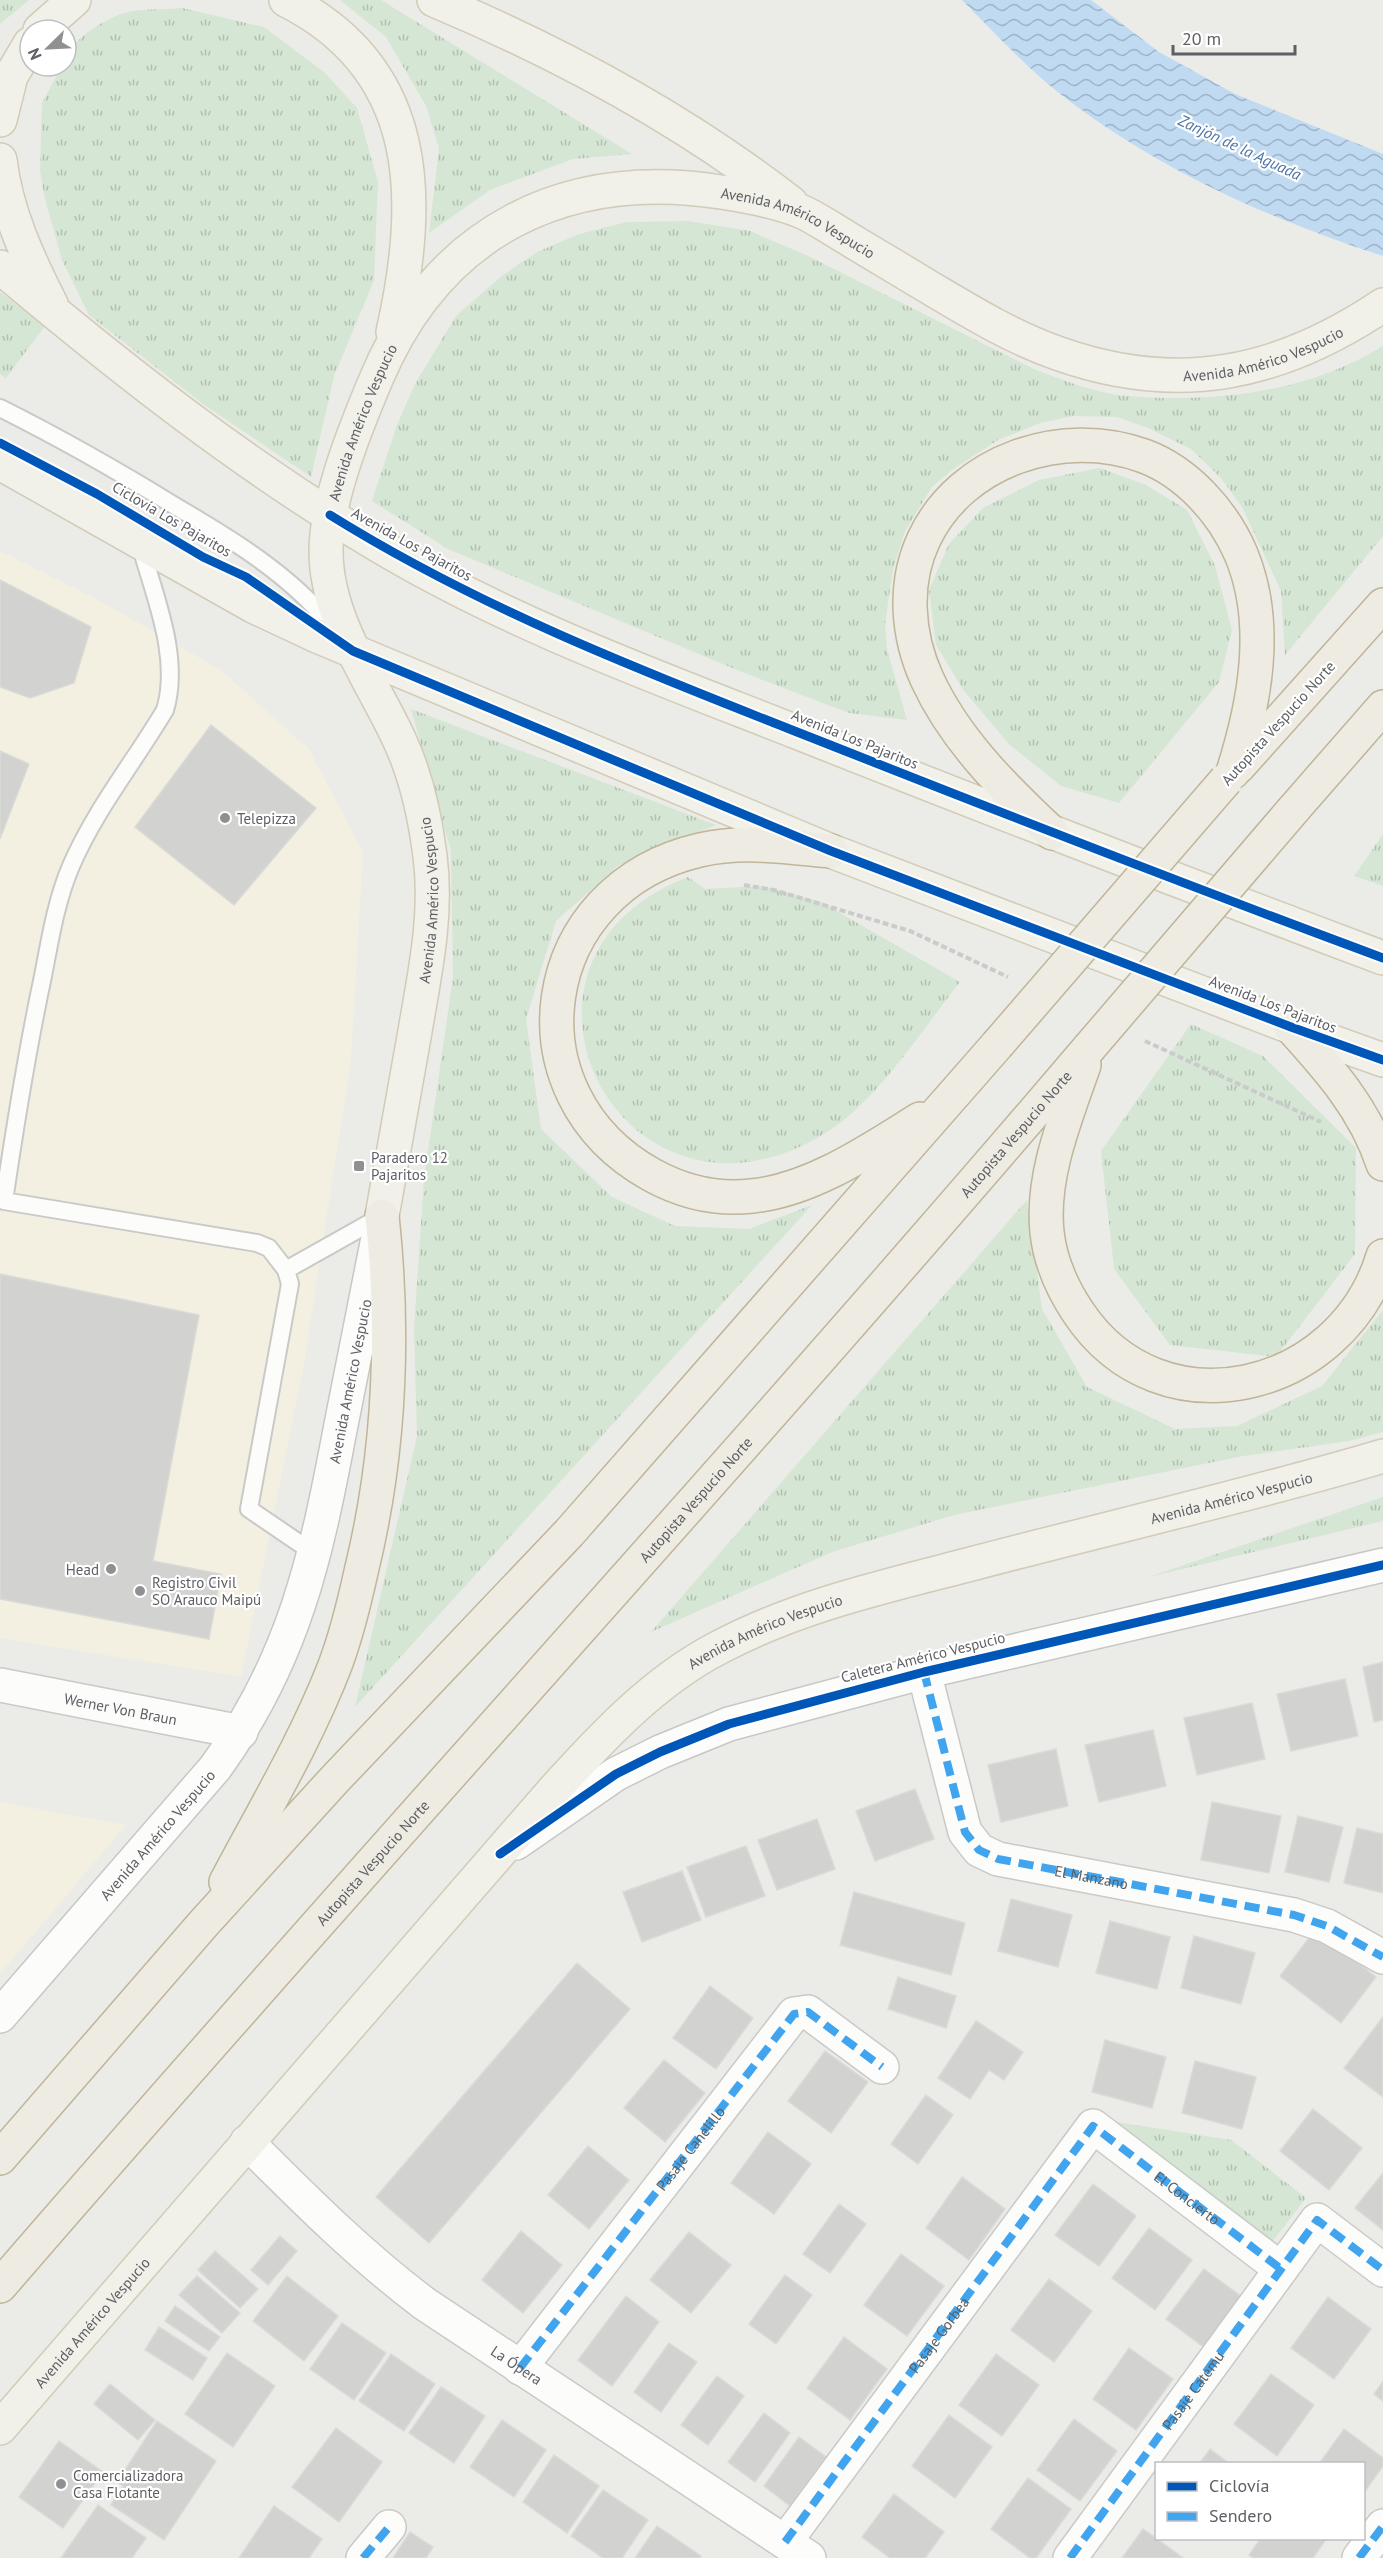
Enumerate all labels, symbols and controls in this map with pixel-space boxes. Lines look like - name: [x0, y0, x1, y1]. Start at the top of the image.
- north arrow: [18, 18, 78, 78]
- scale bar: [1173, 18, 1294, 56]
- text: 20 m: [1182, 27, 1221, 50]
- text: N: [23, 45, 46, 63]
- water label: Zanjón de la Aguada: [1174, 109, 1305, 184]
- street label: Avenida Américo Vespucio: [720, 183, 879, 262]
- street label: Avenida Américo Vespucio: [1183, 322, 1346, 385]
- street label: Avenida Américo Vespucio: [324, 340, 401, 503]
- street label: Ciclovía Los Pajaritos: [109, 477, 235, 561]
- street label: Avenida Los Pajaritos: [348, 503, 476, 585]
- street label: Autopista Vespucio Norte: [1217, 657, 1339, 789]
- street label: Avenida Los Pajaritos: [789, 705, 921, 773]
- place label: Telepizza: [237, 809, 296, 828]
- marker: Telepizza: [218, 811, 232, 825]
- street label: Avenida Américo Vespucio: [414, 816, 442, 985]
- street label: Avenida Los Pajaritos: [1207, 971, 1339, 1037]
- street label: Autopista Vespucio Norte: [956, 1066, 1075, 1201]
- place label: Paradero 12 Pajaritos: [371, 1148, 448, 1184]
- marker: Paradero 12 Pajaritos: [352, 1159, 366, 1173]
- street label: Avenida Américo Vespucio: [324, 1297, 375, 1465]
- street label: Autopista Vespucio Norte: [635, 1433, 756, 1566]
- street label: Avenida Américo Vespucio: [1148, 1467, 1315, 1528]
- place label: Head: [66, 1560, 99, 1579]
- marker: Head: [104, 1562, 118, 1576]
- place label: Registro Civil SO Arauco Maipú: [152, 1573, 261, 1609]
- marker: Registro Civil SO Arauco Maipú: [133, 1584, 147, 1598]
- street label: Avenida Américo Vespucio: [684, 1590, 844, 1673]
- street label: Caletera Américo Vespucio: [839, 1627, 1007, 1687]
- street label: Werner Von Braun: [63, 1688, 179, 1729]
- street label: Avenida Américo Vespucio: [95, 1765, 219, 1904]
- street label: Autopista Vespucio Norte: [312, 1796, 433, 1929]
- street label: El Manzano: [1053, 1860, 1130, 1893]
- street label: Pasaje Canelillo: [652, 2102, 729, 2194]
- street label: El Concierto: [1151, 2167, 1224, 2229]
- street label: Avenida Américo Vespucio: [30, 2253, 154, 2391]
- street label: Pasaje Gorbea: [904, 2293, 973, 2377]
- street label: La Ópera: [488, 2341, 546, 2389]
- street label: Pasaje Catemu: [1158, 2347, 1228, 2433]
- legend: [1155, 2462, 1365, 2540]
- place label: Comercializadora Casa Flotante: [73, 2466, 183, 2502]
- text: Ciclovía: [1209, 2474, 1269, 2497]
- marker: Comercializadora Casa Flotante: [54, 2477, 68, 2491]
- text: Sendero: [1209, 2504, 1272, 2527]

